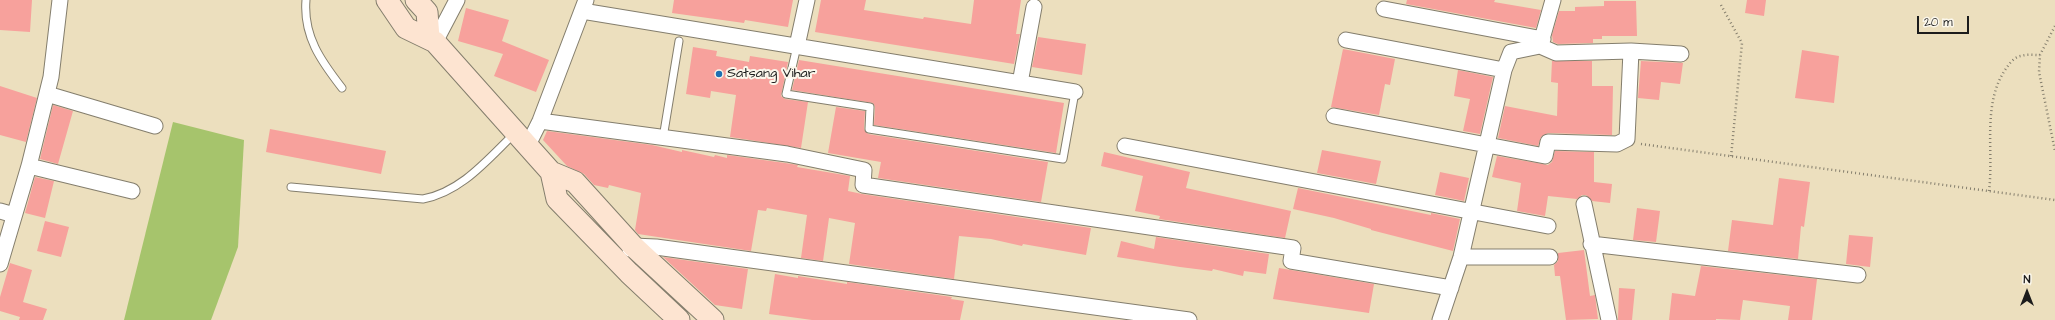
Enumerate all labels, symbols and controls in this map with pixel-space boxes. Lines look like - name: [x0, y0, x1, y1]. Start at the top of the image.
- scale bar: [1919, 8, 1971, 34]
- text: 20 m: [1924, 14, 1953, 31]
- place label: Satsang Vihar: [727, 66, 815, 82]
- marker: Satsang Vihar: [714, 69, 724, 79]
- north arrow: [2007, 272, 2047, 312]
- text: N: [2024, 272, 2030, 287]

